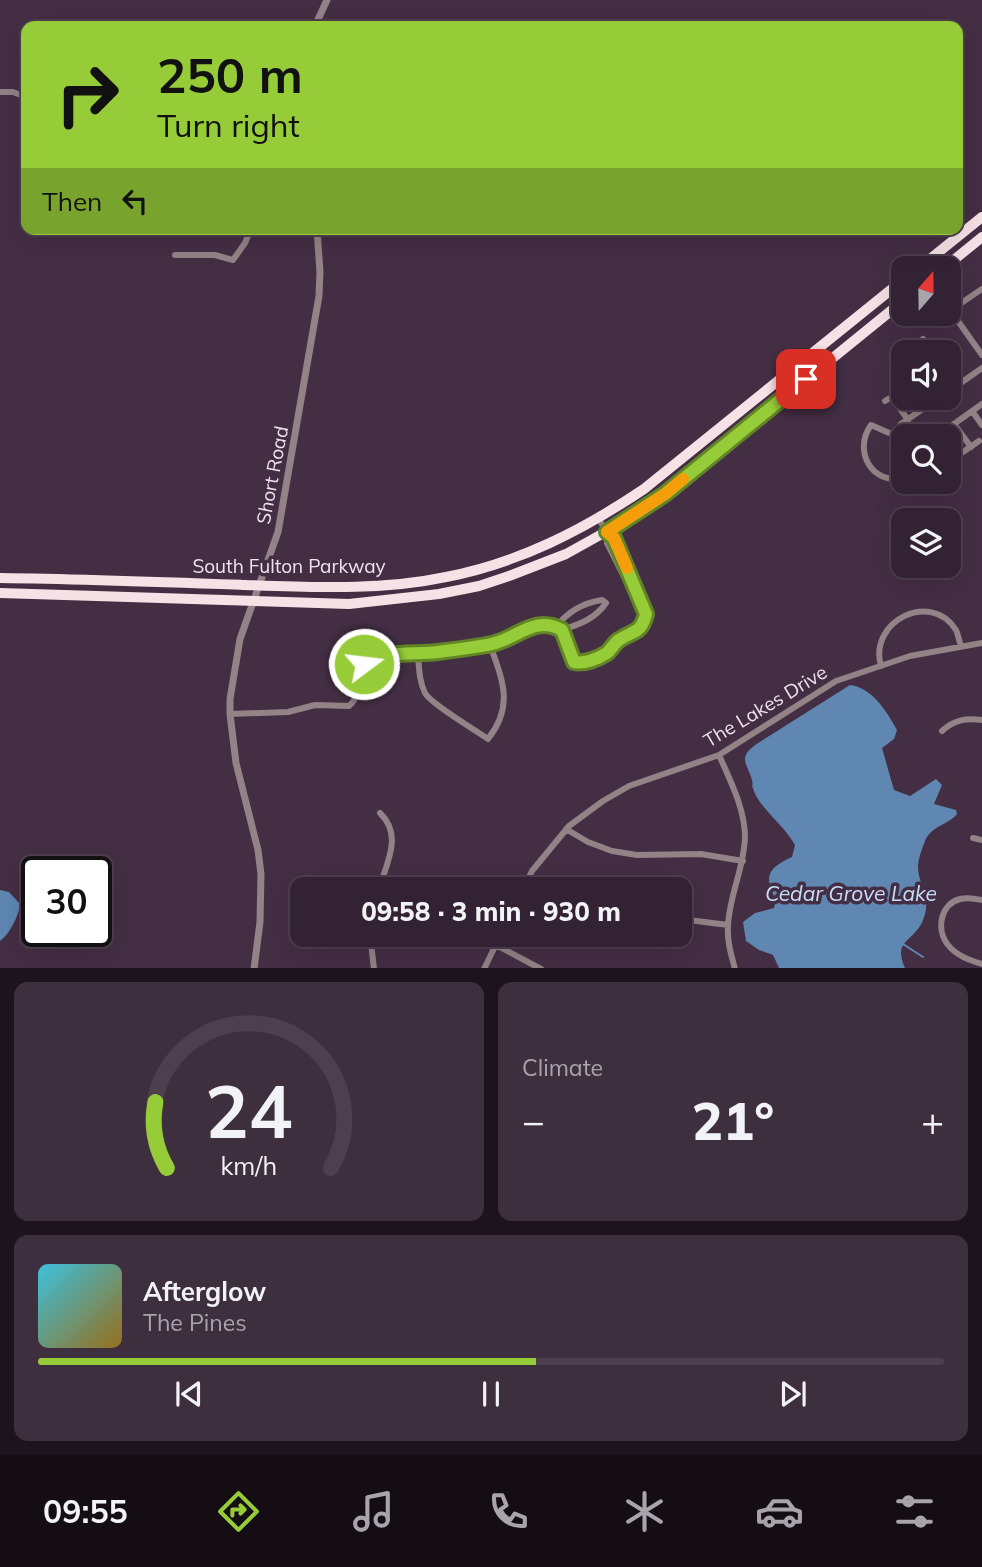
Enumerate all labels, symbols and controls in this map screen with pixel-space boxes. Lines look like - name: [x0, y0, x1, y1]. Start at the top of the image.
- text: 250 m: [157, 44, 303, 105]
- icon: right: [42, 49, 133, 140]
- text: Turn right: [157, 105, 300, 145]
- icon: left: [116, 182, 154, 220]
- text: Then: [42, 185, 102, 218]
- north arrow: [891, 256, 961, 326]
- map controls: [891, 256, 961, 578]
- button: sound: [891, 340, 961, 410]
- pin: [776, 349, 836, 409]
- icon: arrive: [787, 360, 825, 398]
- street label: Short Road: [251, 424, 293, 526]
- button: search: [891, 424, 961, 494]
- button: layers: [891, 508, 961, 578]
- street label: South Fulton Parkway: [192, 554, 386, 578]
- position arrow: [327, 627, 401, 701]
- street label: The Lakes Drive: [699, 660, 831, 752]
- speed limit sign: 30: [21, 856, 112, 947]
- water label: Cedar Grove Lake: [765, 880, 937, 906]
- text: 09:58 · 3 min · 930 m: [361, 895, 621, 928]
- text: Climate: [522, 1053, 603, 1082]
- text: 24: [205, 1065, 293, 1156]
- text: 21°: [692, 1088, 774, 1153]
- text: −: [522, 1097, 545, 1145]
- text: +: [921, 1097, 944, 1145]
- text: km/h: [221, 1149, 277, 1180]
- text: Afterglow: [143, 1275, 266, 1308]
- text: The Pines: [143, 1308, 247, 1337]
- icon: previous: [170, 1375, 208, 1413]
- icon: pause: [472, 1375, 510, 1413]
- icon: next: [774, 1375, 812, 1413]
- icon: directions: [214, 1487, 263, 1536]
- icon: music: [349, 1487, 398, 1536]
- icon: phone: [484, 1487, 533, 1536]
- icon: climate: [620, 1487, 669, 1536]
- icon: car: [755, 1487, 804, 1536]
- icon: filters: [890, 1487, 939, 1536]
- text: 09:55: [43, 1491, 128, 1531]

